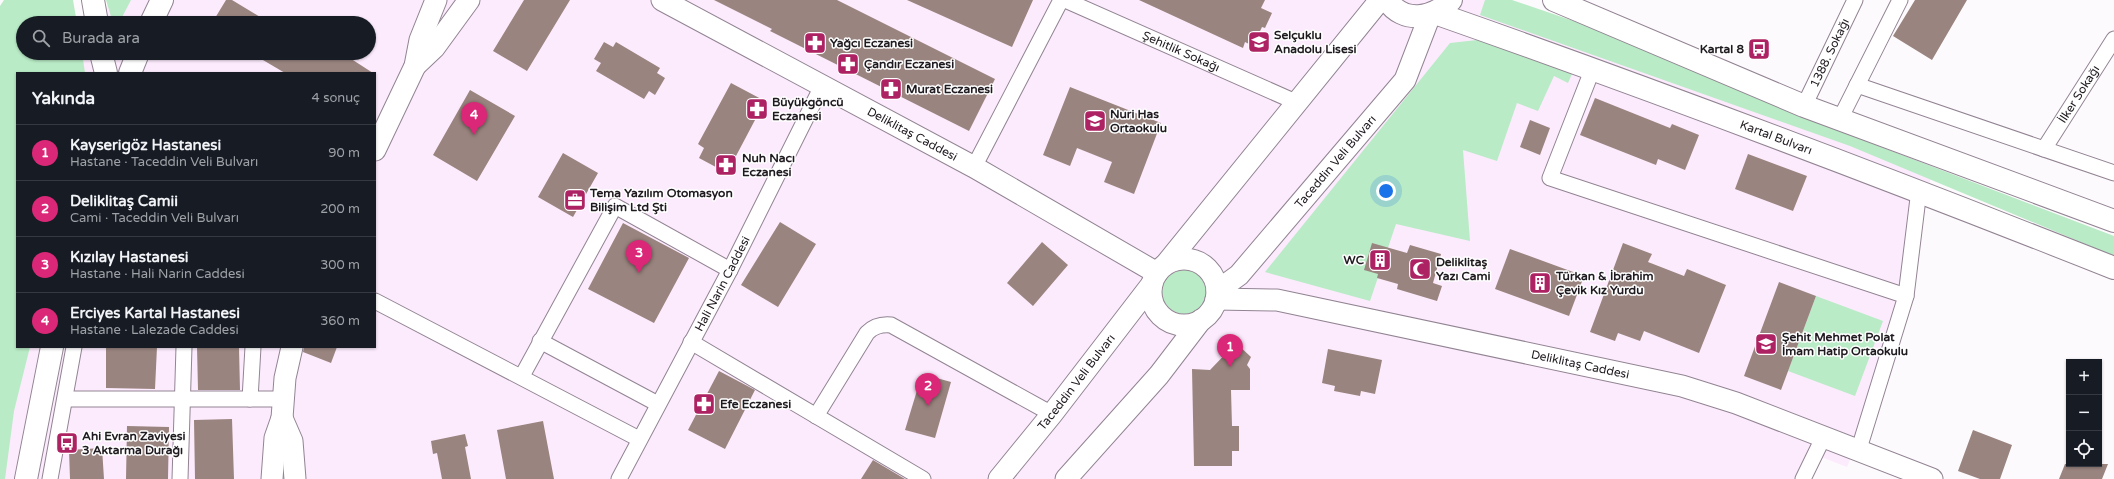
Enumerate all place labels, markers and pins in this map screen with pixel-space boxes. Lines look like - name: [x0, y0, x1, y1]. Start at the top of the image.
- place label: Selçuklu Anadolu Lisesi: [1274, 28, 1356, 56]
- school or university icon: Selçuklu Anadolu Lisesi: [1246, 29, 1272, 55]
- pharmacy icon: Yağcı Eczanesi: [802, 30, 828, 56]
- place label: Yağcı Eczanesi: [830, 36, 913, 51]
- bus stop icon: Kartal 8: [1746, 36, 1772, 62]
- place label: Kartal 8: [1700, 42, 1744, 56]
- pharmacy icon: Çandır Eczanesi: [835, 51, 861, 77]
- place label: Çandır Eczanesi: [864, 57, 954, 72]
- pharmacy icon: Murat Eczanesi: [878, 76, 904, 102]
- place label: Murat Eczanesi: [906, 82, 993, 96]
- place label: Büyükgöncü Eczanesi: [772, 95, 844, 123]
- pharmacy icon: Büyükgöncü Eczanesi: [744, 96, 770, 122]
- pin: 4: [461, 102, 487, 135]
- place label: Nuri Has Ortaokulu: [1110, 107, 1167, 135]
- school or university icon: Nuri Has Ortaokulu: [1082, 108, 1108, 134]
- place label: Nuh Nacı Eczanesi: [742, 151, 795, 179]
- pharmacy icon: Nuh Nacı Eczanesi: [713, 152, 739, 178]
- place label: Tema Yazılım Otomasyon Bilişim Ltd Şti: [589, 186, 733, 215]
- office icon: Tema Yazılım Otomasyon Bilişim Ltd Şti: [562, 187, 588, 213]
- pin: 3: [626, 240, 652, 273]
- building icon: WC: [1367, 247, 1393, 273]
- place label: WC: [1344, 253, 1365, 267]
- place label: Deliklitaş Yazı Cami: [1436, 255, 1491, 283]
- mosque icon: Deliklitaş Yazı Cami: [1407, 256, 1433, 282]
- place label: Türkan & İbrahim Çevik Kız Yurdu: [1555, 269, 1654, 298]
- building icon: Türkan & İbrahim Çevik Kız Yurdu: [1527, 270, 1553, 296]
- place label: Şehit Mehmet Polat İmam Hatip Ortaokulu: [1782, 330, 1908, 359]
- school or university icon: Şehit Mehmet Polat İmam Hatip Ortaokulu: [1753, 331, 1779, 357]
- pin: 1: [1217, 334, 1243, 367]
- pin: 2: [915, 373, 941, 406]
- pharmacy icon: Efe Eczanesi: [691, 391, 717, 417]
- place label: Efe Eczanesi: [720, 397, 791, 411]
- place label: Ahi Evran Zaviyesi 3 Aktarma Durağı: [82, 429, 185, 458]
- bus stop icon: Ahi Evran Zaviyesi 3 Aktarma Durağı: [54, 430, 80, 456]

